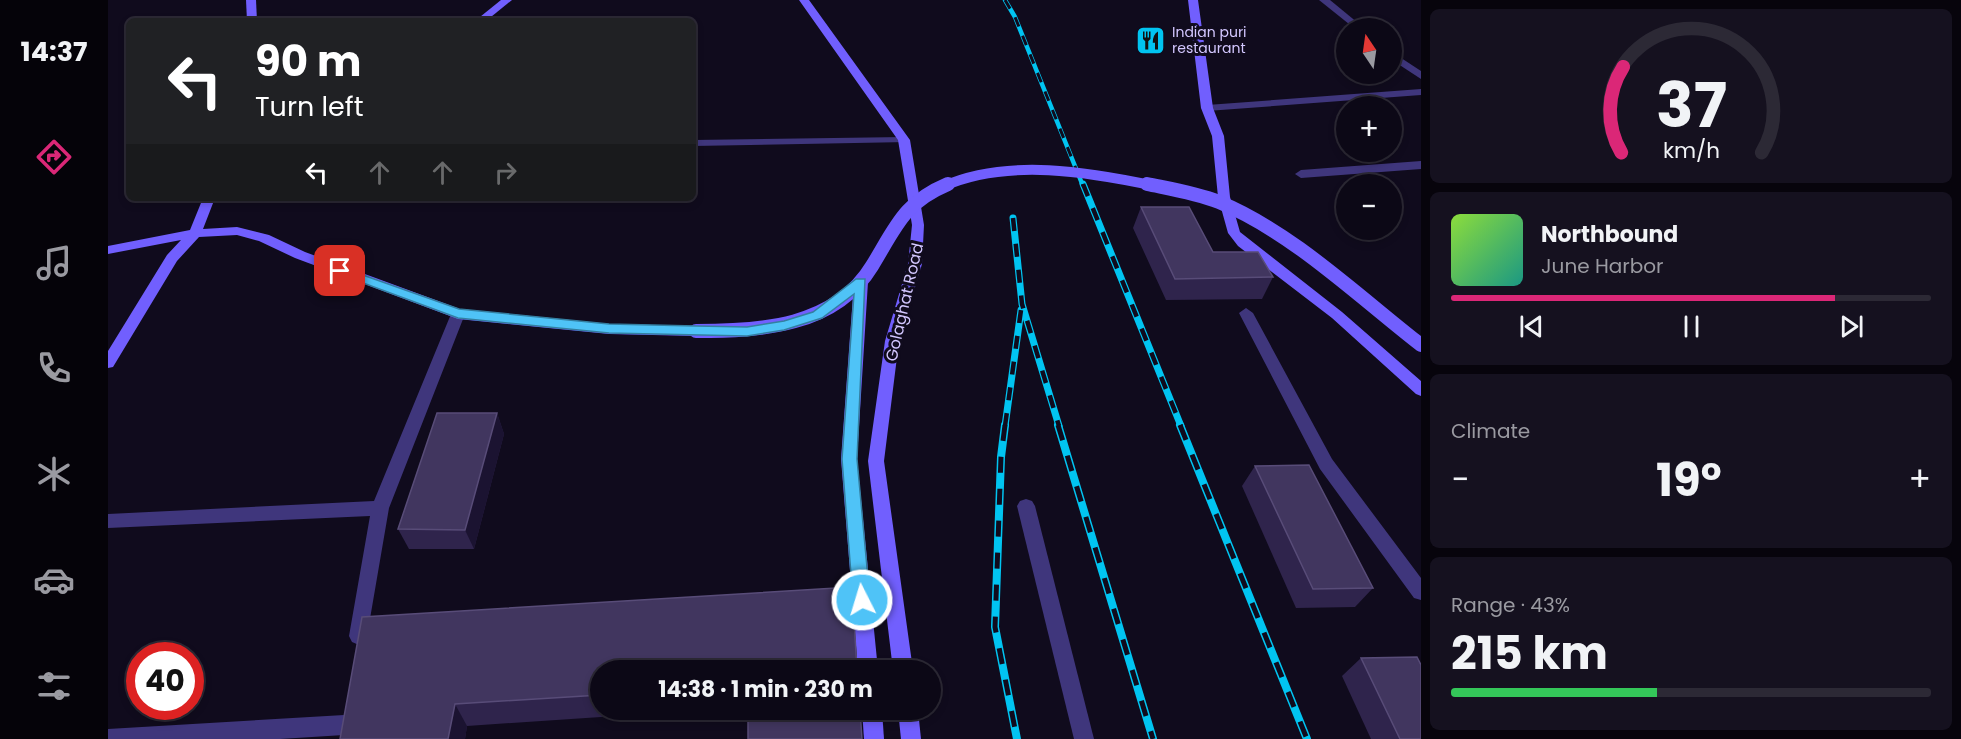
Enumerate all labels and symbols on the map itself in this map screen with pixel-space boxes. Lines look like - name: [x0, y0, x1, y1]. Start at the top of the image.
- north arrow: [1336, 18, 1402, 84]
- place label: Indian puri restaurant: [1172, 22, 1247, 58]
- restaurant icon: Indian puri restaurant: [1135, 24, 1167, 56]
- street label: Golaghat Road: [880, 241, 929, 364]
- pin: [314, 245, 365, 296]
- position arrow: [830, 568, 894, 632]
- speed limit sign: 40: [126, 642, 204, 720]

